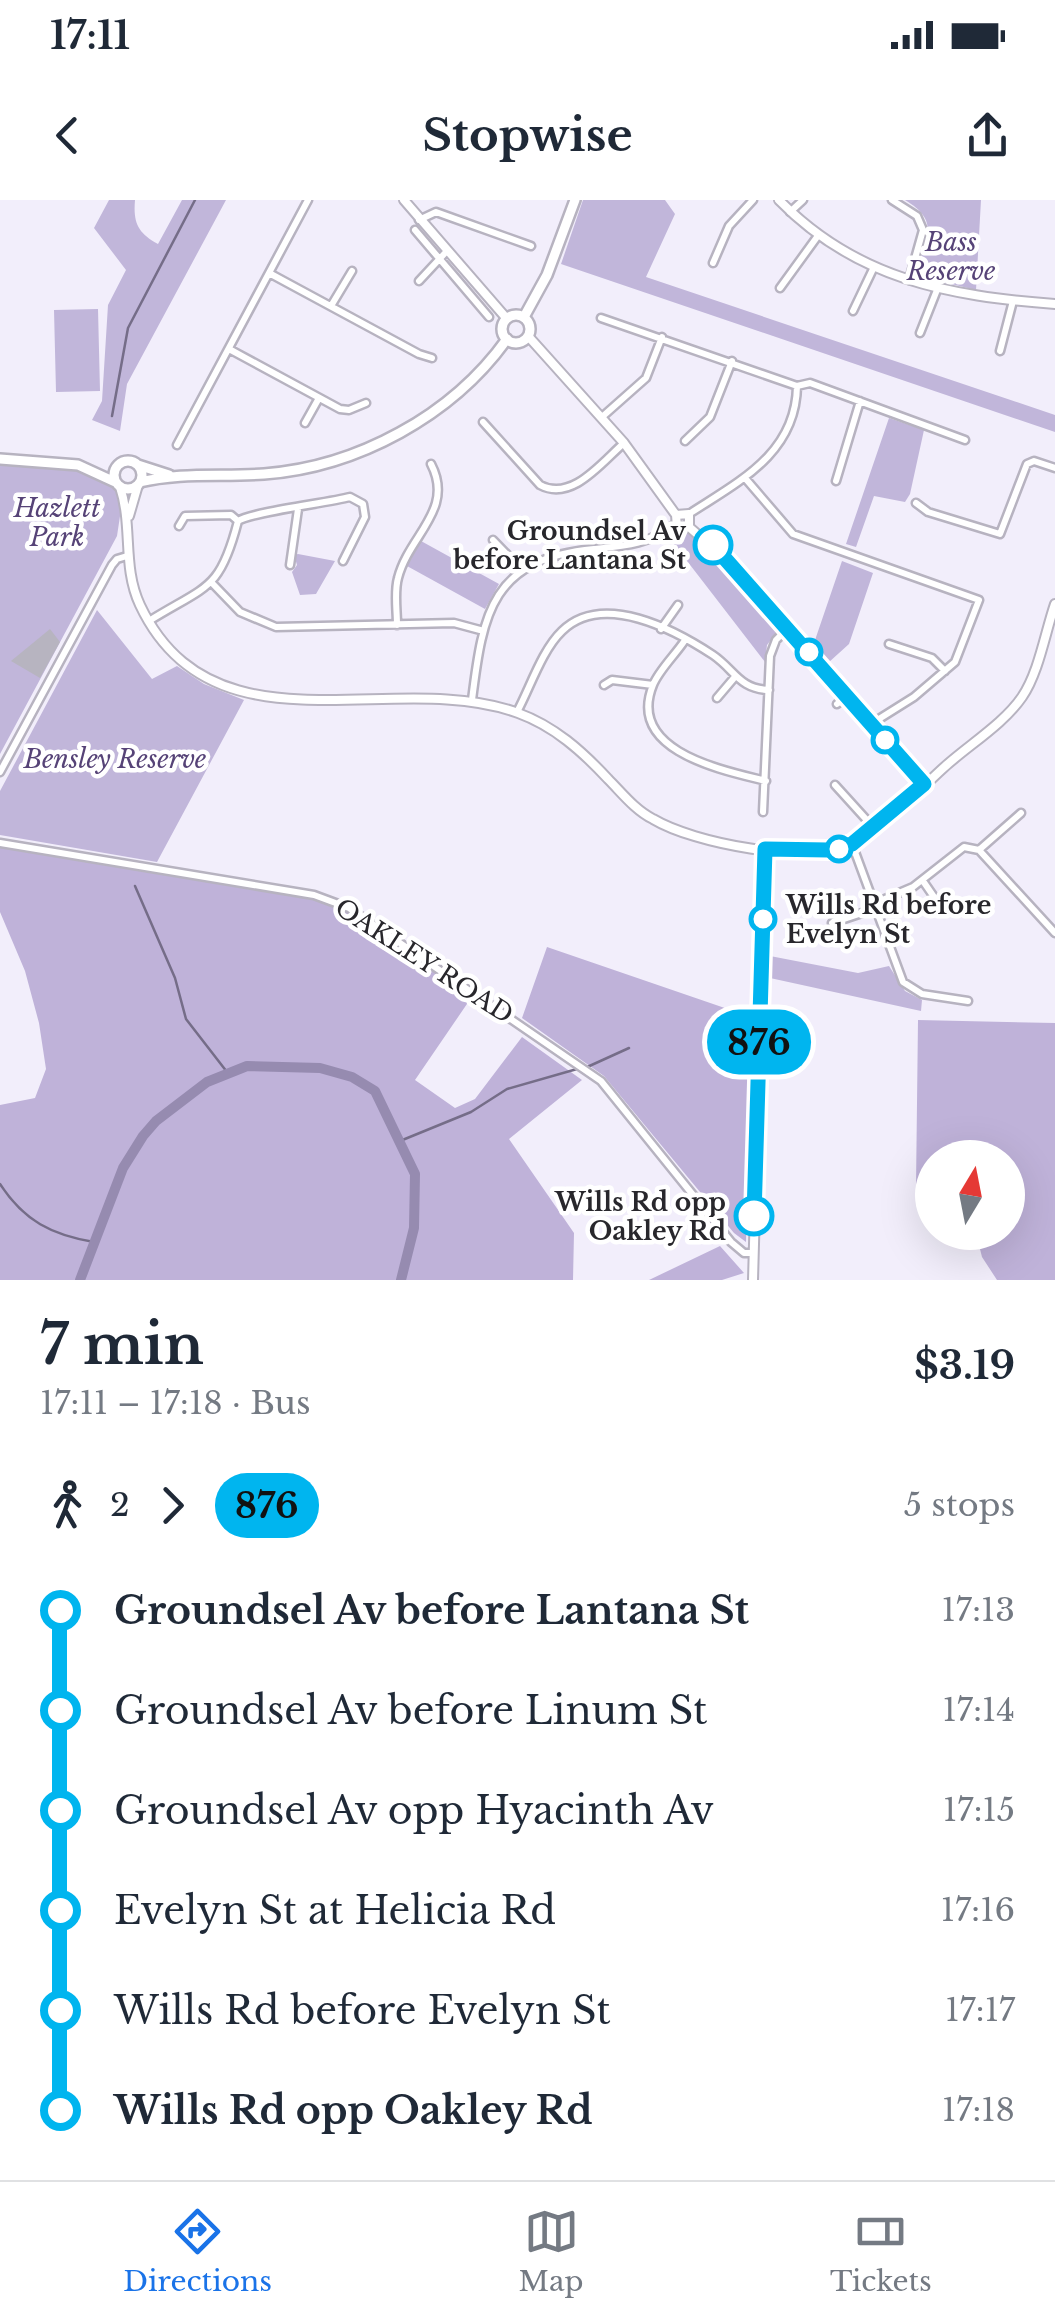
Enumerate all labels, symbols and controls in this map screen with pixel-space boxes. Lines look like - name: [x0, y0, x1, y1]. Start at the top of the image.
- text: 17:11: [50, 12, 130, 59]
- text: Stopwise: [422, 107, 633, 163]
- icon: back: [40, 108, 95, 163]
- icon: share: [960, 108, 1015, 163]
- park label: Bass Reserve: [906, 227, 996, 287]
- park label: Hazlett Park: [13, 493, 100, 553]
- place label: Groundsel Av before Lantana St: [452, 516, 686, 576]
- marker: Groundsel Av before Lantana St: [694, 526, 732, 564]
- unlabelled marker: [796, 639, 822, 665]
- unlabelled marker: [872, 727, 898, 753]
- park label: Bensley Reserve: [23, 744, 207, 775]
- unlabelled marker: [826, 836, 852, 862]
- place label: Wills Rd before Evelyn St: [785, 890, 991, 950]
- street label: OAKLEY ROAD: [329, 892, 519, 1030]
- marker: Wills Rd before Evelyn St: [750, 906, 776, 932]
- line badge: 876: [702, 1010, 816, 1074]
- text: 876: [727, 1021, 791, 1064]
- north arrow: [915, 1140, 1025, 1250]
- map controls: [915, 1140, 1025, 1250]
- place label: Wills Rd opp Oakley Rd: [554, 1187, 726, 1247]
- marker: Wills Rd opp Oakley Rd: [735, 1197, 773, 1235]
- text: 7 min: [40, 1311, 204, 1379]
- text: $3.19: [914, 1342, 1015, 1389]
- text: 17:11 – 17:18 · Bus: [40, 1383, 311, 1423]
- icon: walk: [40, 1478, 95, 1533]
- icon: forward: [145, 1478, 200, 1533]
- text: 876: [235, 1484, 299, 1527]
- text: 2: [110, 1485, 130, 1525]
- text: 5 stops: [904, 1485, 1015, 1525]
- text: Groundsel Av before Lantana St: [114, 1587, 749, 1634]
- text: 17:13: [942, 1590, 1015, 1630]
- text: Groundsel Av before Linum St: [114, 1687, 707, 1734]
- text: 17:14: [943, 1690, 1015, 1730]
- text: Groundsel Av opp Hyacinth Av: [114, 1787, 714, 1834]
- text: 17:15: [943, 1790, 1015, 1830]
- text: Evelyn St at Helicia Rd: [114, 1887, 556, 1934]
- text: 17:16: [941, 1890, 1015, 1930]
- text: Wills Rd before Evelyn St: [114, 1987, 611, 2034]
- text: 17:17: [945, 1990, 1015, 2030]
- text: Wills Rd opp Oakley Rd: [114, 2087, 593, 2134]
- text: 17:18: [942, 2090, 1015, 2130]
- tab: Directions: [123, 2204, 272, 2299]
- tab: Map: [519, 2204, 584, 2299]
- tab: Tickets: [830, 2204, 932, 2299]

